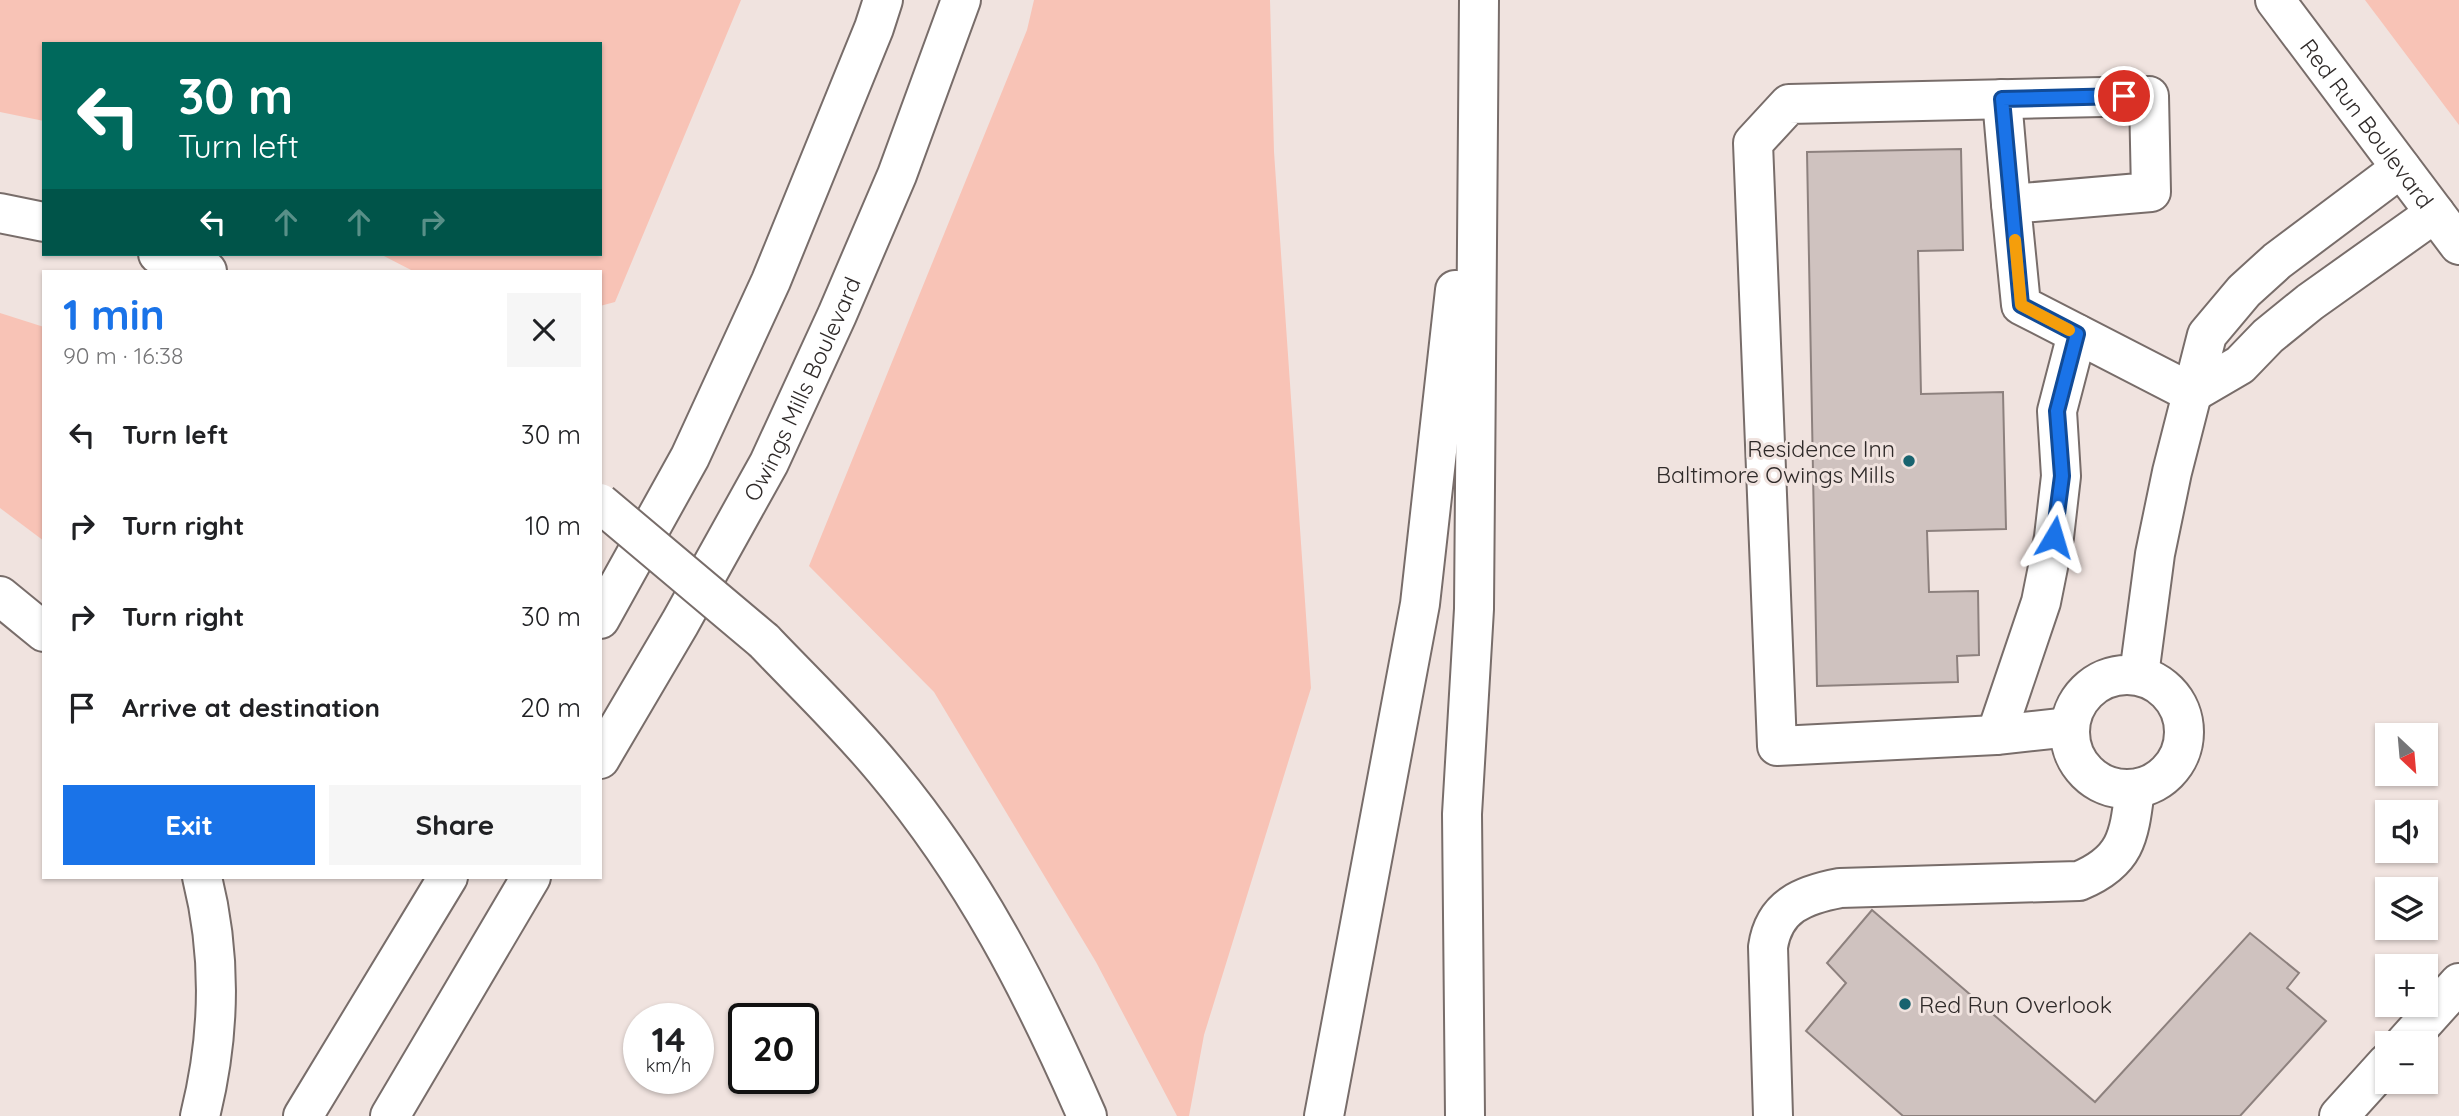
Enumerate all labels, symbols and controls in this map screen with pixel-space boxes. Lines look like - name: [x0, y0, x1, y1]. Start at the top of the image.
- street label: Red Run Boulevard: [2294, 33, 2441, 214]
- text: 30 m: [178, 65, 293, 126]
- pin: [2094, 66, 2154, 126]
- icon: left: [63, 70, 154, 161]
- icon: arrive: [2105, 77, 2143, 115]
- text: Turn left: [178, 126, 299, 166]
- icon: left: [194, 203, 232, 241]
- icon: ahead: [267, 203, 305, 241]
- icon: ahead: [340, 203, 378, 241]
- icon: right: [413, 203, 451, 241]
- street label: Owings Mills Boulevard: [736, 272, 866, 506]
- text: 1 min: [63, 288, 165, 341]
- button: close: [507, 293, 581, 367]
- text: 90 m · 16:38: [63, 341, 183, 370]
- icon: left: [63, 416, 101, 454]
- text: Turn left: [122, 418, 229, 451]
- text: 30 m: [521, 418, 581, 451]
- place label: Residence Inn Baltimore Owings Mills: [1656, 434, 1895, 489]
- marker: Residence Inn Baltimore Owings Mills: [1901, 453, 1917, 469]
- position arrow: [2017, 500, 2091, 574]
- icon: right: [63, 507, 101, 545]
- text: Turn right: [122, 509, 244, 542]
- text: 10 m: [525, 509, 581, 542]
- icon: right: [63, 598, 101, 636]
- text: Turn right: [122, 600, 244, 633]
- text: 30 m: [521, 600, 581, 633]
- icon: arrive: [63, 689, 101, 727]
- text: Arrive at destination: [122, 691, 380, 724]
- text: 20 m: [520, 691, 581, 724]
- north arrow: [2375, 723, 2438, 786]
- map controls: [2375, 723, 2438, 1094]
- button: Exit: [63, 785, 315, 865]
- button: Share: [329, 785, 581, 865]
- button: sound: [2375, 800, 2438, 863]
- button: layers: [2375, 877, 2438, 940]
- button: +: [2375, 954, 2438, 1017]
- place label: Red Run Overlook: [1919, 990, 2112, 1019]
- marker: Red Run Overlook: [1897, 996, 1913, 1012]
- speed limit sign: 20: [728, 1003, 819, 1094]
- text: 14: [651, 1017, 686, 1061]
- button: −: [2375, 1031, 2438, 1094]
- text: km/h: [646, 1054, 691, 1077]

